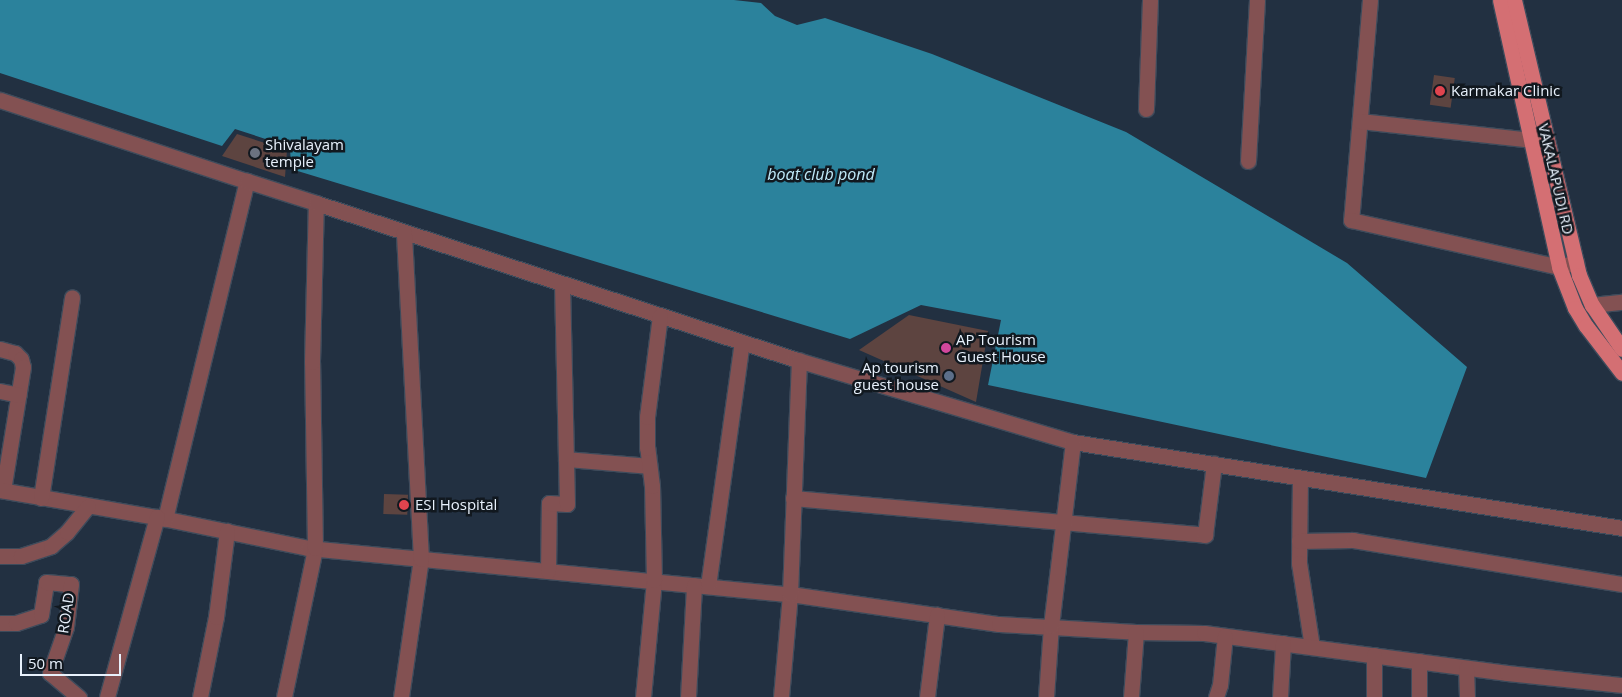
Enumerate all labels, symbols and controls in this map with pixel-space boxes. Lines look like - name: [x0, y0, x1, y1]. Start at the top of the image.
- place label: Karmakar Clinic: [1451, 82, 1560, 100]
- marker: Karmakar Clinic: [1433, 84, 1447, 98]
- street label: VAKALAPUDI RD: [1534, 122, 1578, 236]
- place label: Shivalayam temple: [265, 135, 344, 170]
- marker: Shivalayam temple: [249, 147, 261, 159]
- water label: boat club pond: [767, 164, 875, 184]
- place label: AP Tourism Guest House: [956, 330, 1046, 365]
- marker: AP Tourism Guest House: [940, 342, 952, 354]
- place label: Ap tourism guest house: [854, 358, 939, 393]
- marker: Ap tourism guest house: [943, 370, 955, 382]
- place label: ESI Hospital: [415, 496, 497, 514]
- marker: ESI Hospital: [397, 498, 411, 512]
- street label: ROAD: [54, 591, 78, 635]
- scale bar: [22, 644, 124, 676]
- text: 50 m: [28, 653, 63, 673]

